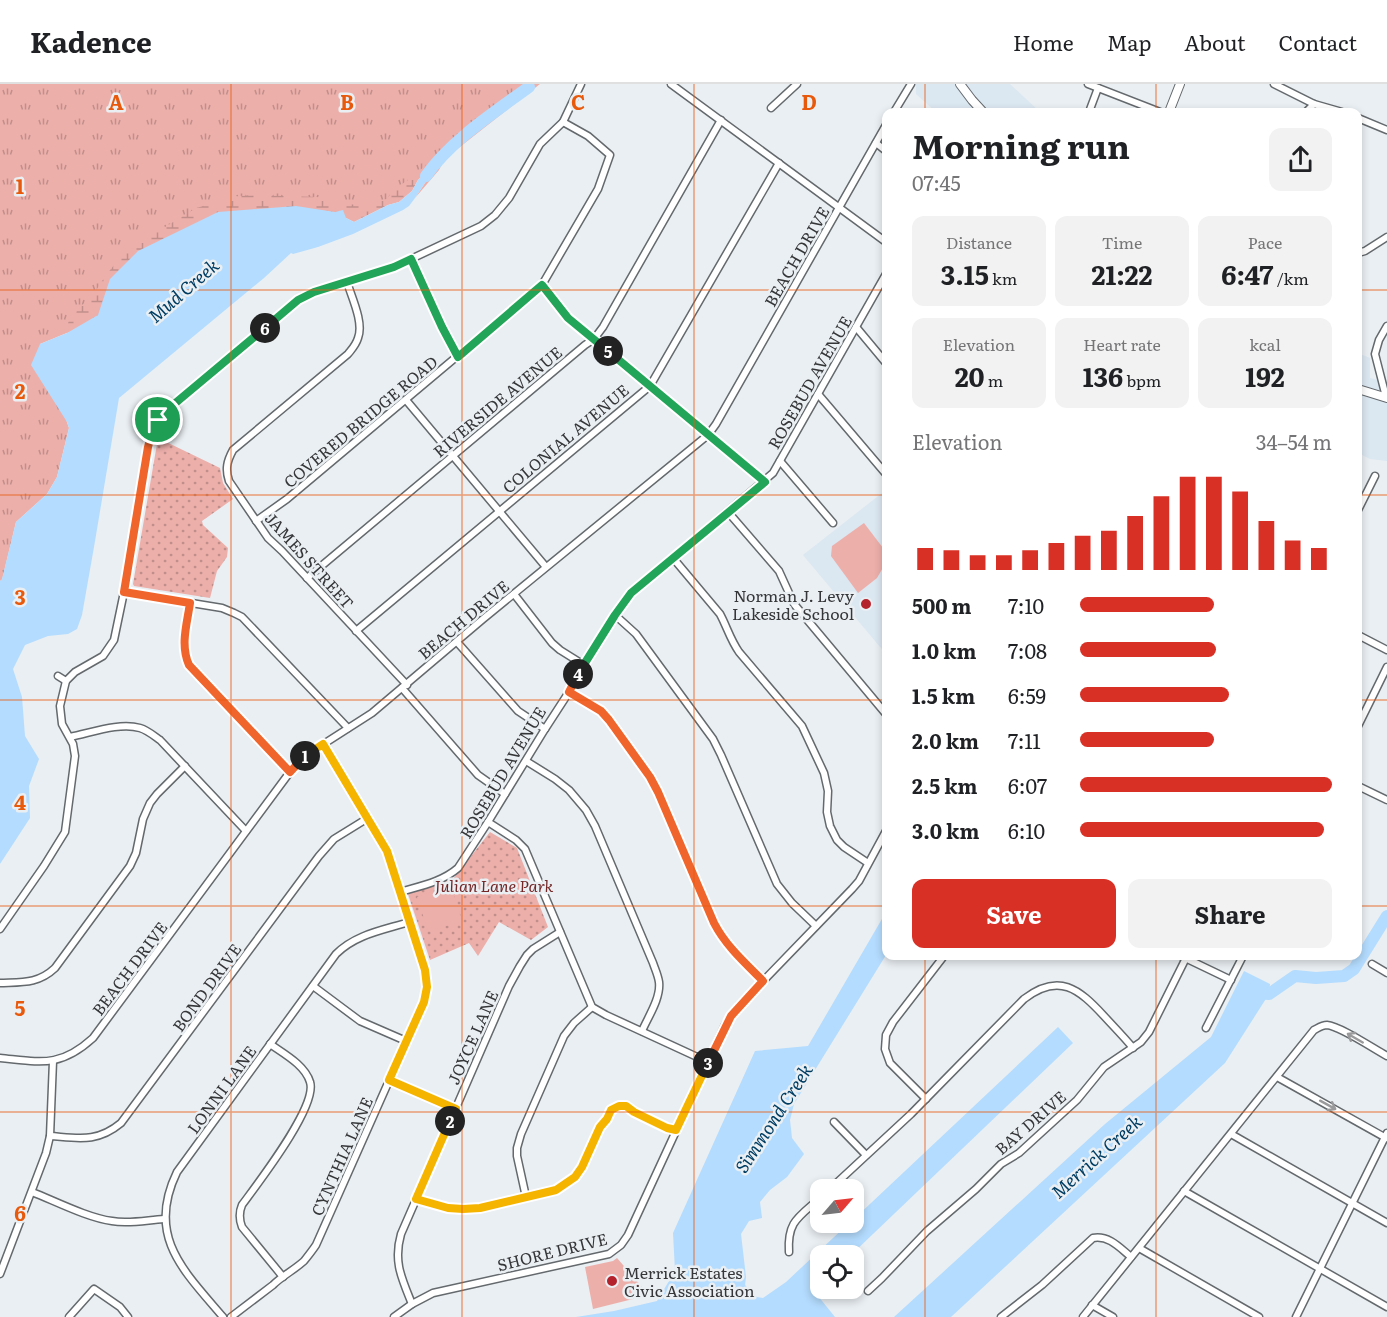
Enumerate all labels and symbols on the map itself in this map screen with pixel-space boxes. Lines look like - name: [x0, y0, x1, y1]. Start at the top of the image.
- text: A: [108, 86, 124, 116]
- text: B: [340, 86, 354, 116]
- text: C: [571, 86, 585, 116]
- text: D: [801, 86, 817, 116]
- text: 1: [16, 170, 24, 200]
- street label: BEACH DRIVE: [758, 201, 834, 311]
- water label: Mud Creek: [142, 252, 224, 328]
- street label: ROSEBUD AVENUE: [761, 311, 857, 453]
- pin: 6: [250, 313, 280, 343]
- pin: 5: [593, 336, 623, 366]
- street label: RIVERSIDE AVENUE: [427, 340, 567, 462]
- street label: COVERED BRIDGE ROAD: [278, 349, 442, 493]
- text: 2: [15, 375, 26, 405]
- street label: COLONIAL AVENUE: [496, 378, 634, 498]
- pin: [132, 394, 183, 445]
- street label: JAMES STREET: [260, 506, 360, 614]
- street label: BEACH DRIVE: [412, 574, 514, 664]
- text: 3: [14, 581, 26, 611]
- place label: Norman J. Levy Lakeside School: [732, 583, 855, 625]
- marker: Norman J. Levy Lakeside School: [859, 597, 873, 611]
- pin: 4: [563, 659, 593, 689]
- street label: ROSEBUD AVENUE: [453, 701, 551, 843]
- pin: 1: [290, 741, 320, 771]
- text: 4: [14, 786, 26, 816]
- park label: Julian Lane Park: [435, 873, 553, 897]
- street label: BEACH DRIVE: [86, 916, 172, 1020]
- street label: BOND DRIVE: [166, 938, 246, 1036]
- street label: JOYCE LANE: [440, 986, 504, 1088]
- text: 5: [15, 992, 26, 1022]
- one-way arrow: [1347, 1032, 1364, 1044]
- street label: LONNI LANE: [181, 1040, 261, 1138]
- pin: 3: [693, 1048, 723, 1078]
- water label: Simmond Creek: [728, 1058, 818, 1178]
- street label: BAY DRIVE: [989, 1084, 1071, 1160]
- street label: CYNTHIA LANE: [304, 1093, 378, 1219]
- one-way arrow: [1318, 1100, 1336, 1111]
- pin: 2: [435, 1106, 465, 1136]
- water label: Merrick Creek: [1045, 1108, 1147, 1204]
- north arrow: [810, 1179, 864, 1233]
- text: 6: [14, 1197, 26, 1227]
- street label: SHORE DRIVE: [494, 1226, 610, 1276]
- place label: Merrick Estates Civic Association: [624, 1260, 755, 1302]
- marker: Merrick Estates Civic Association: [605, 1274, 619, 1288]

